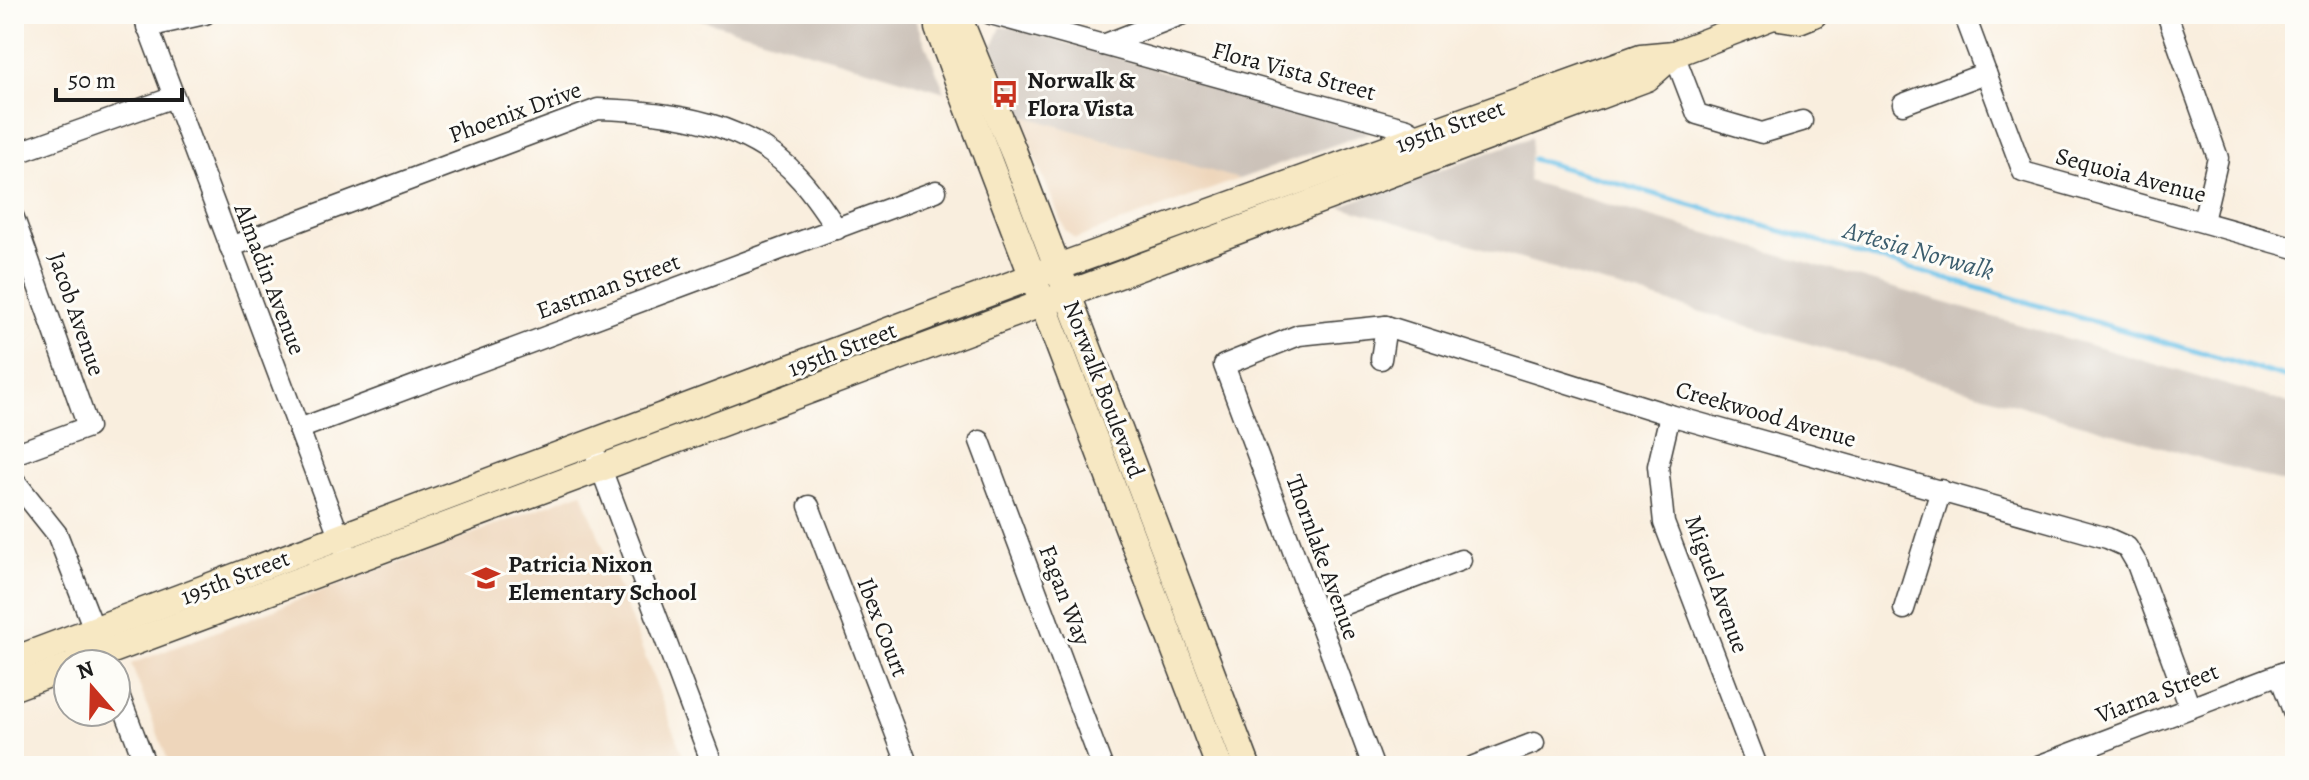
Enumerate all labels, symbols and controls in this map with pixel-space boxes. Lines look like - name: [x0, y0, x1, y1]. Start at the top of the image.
- street label: Flora Vista Street: [1209, 34, 1379, 108]
- scale bar: [56, 52, 182, 102]
- text: 50 m: [68, 64, 116, 96]
- place label: Norwalk & Flora Vista: [1027, 64, 1136, 124]
- street label: Phoenix Drive: [444, 73, 586, 151]
- bus stop icon: Norwalk & Flora Vista: [990, 79, 1020, 109]
- street label: 195th Street: [1391, 91, 1509, 161]
- street label: Sequoia Avenue: [2052, 140, 2210, 210]
- street label: Almadin Avenue: [226, 198, 314, 359]
- water label: Artesia Norwalk: [1838, 212, 1998, 289]
- street label: Eastman Street: [532, 245, 684, 327]
- street label: Jacob Avenue: [41, 248, 113, 380]
- street label: Norwalk Boulevard: [1055, 296, 1153, 482]
- street label: 195th Street: [783, 314, 901, 384]
- street label: Creekwood Avenue: [1672, 373, 1860, 455]
- street label: Thornlake Avenue: [1278, 470, 1368, 644]
- street label: Miguel Avenue: [1677, 511, 1757, 657]
- street label: Fagan Way: [1031, 540, 1099, 650]
- street label: 195th Street: [176, 542, 294, 612]
- place label: Patricia Nixon Elementary School: [508, 548, 697, 608]
- school or university icon: Patricia Nixon Elementary School: [471, 563, 501, 593]
- street label: Ibex Court: [849, 573, 917, 681]
- north arrow: [52, 648, 132, 728]
- text: N: [73, 653, 98, 687]
- street label: Viarna Street: [2090, 655, 2223, 731]

